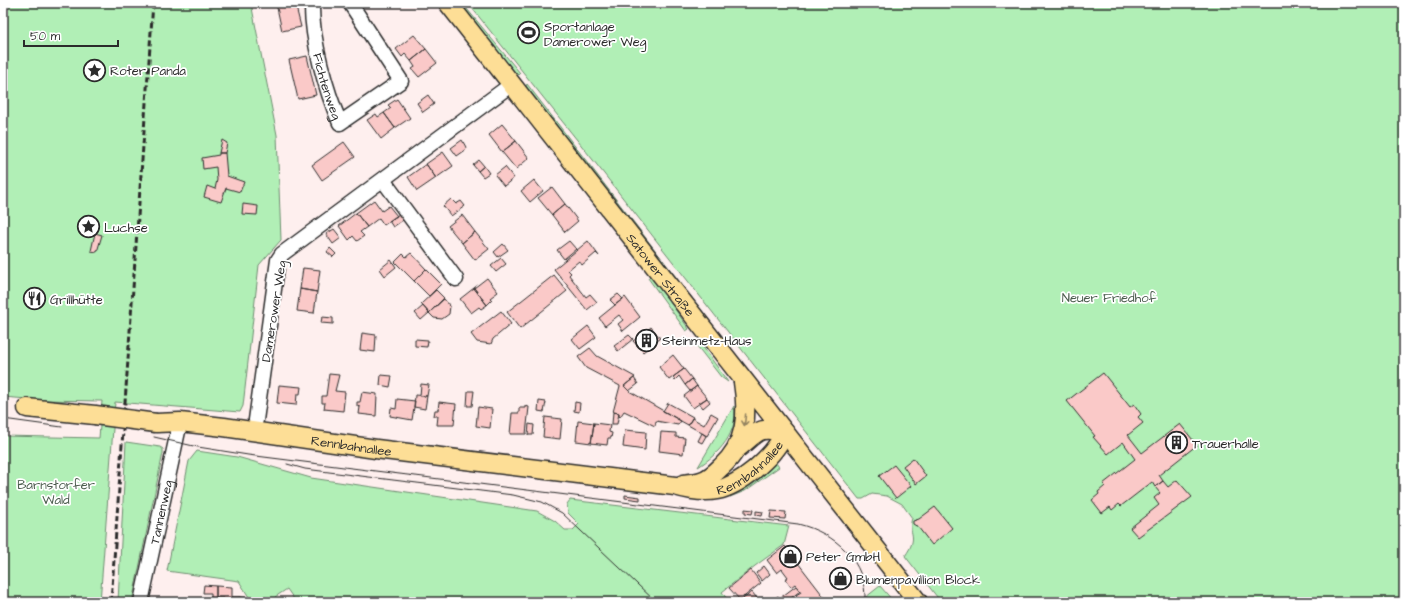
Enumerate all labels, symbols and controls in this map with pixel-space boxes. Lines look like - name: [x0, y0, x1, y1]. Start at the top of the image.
- place label: Sportanlage Damerower Weg: [544, 18, 647, 52]
- sports icon: Sportanlage Damerower Weg: [516, 20, 542, 46]
- scale bar: [24, 22, 118, 48]
- text: 50 m: [30, 28, 61, 45]
- street label: Fichtenweg: [308, 51, 346, 123]
- place icon: Roter Panda: [81, 57, 107, 83]
- place label: Roter Panda: [110, 62, 186, 80]
- place icon: Luchse: [75, 214, 101, 240]
- place label: Luchse: [104, 219, 148, 237]
- street label: Satower Straße: [622, 230, 699, 320]
- street label: Damerower Weg: [257, 259, 292, 363]
- restaurant icon: Grillhütte: [21, 286, 47, 312]
- park label: Neuer Friedhof: [1062, 289, 1157, 307]
- place label: Grillhütte: [50, 291, 103, 309]
- building icon: Steinmetz-Haus: [634, 327, 660, 353]
- place label: Steinmetz-Haus: [662, 332, 752, 350]
- one-way arrow: [742, 413, 749, 426]
- building icon: Trauerhalle: [1163, 430, 1189, 456]
- street label: Rennbahnallee: [310, 432, 392, 461]
- place label: Trauerhalle: [1192, 435, 1259, 453]
- street label: Rennbahnallee: [715, 437, 788, 500]
- park label: Barnstorfer Wald: [17, 476, 95, 509]
- street label: Tannenweg: [146, 478, 178, 546]
- shop icon: Peter GmbH: [777, 543, 803, 569]
- place label: Peter GmbH: [806, 548, 880, 566]
- shop icon: Blumenpavillion Block: [828, 566, 854, 592]
- place label: Blumenpavillion Block: [856, 571, 980, 589]

